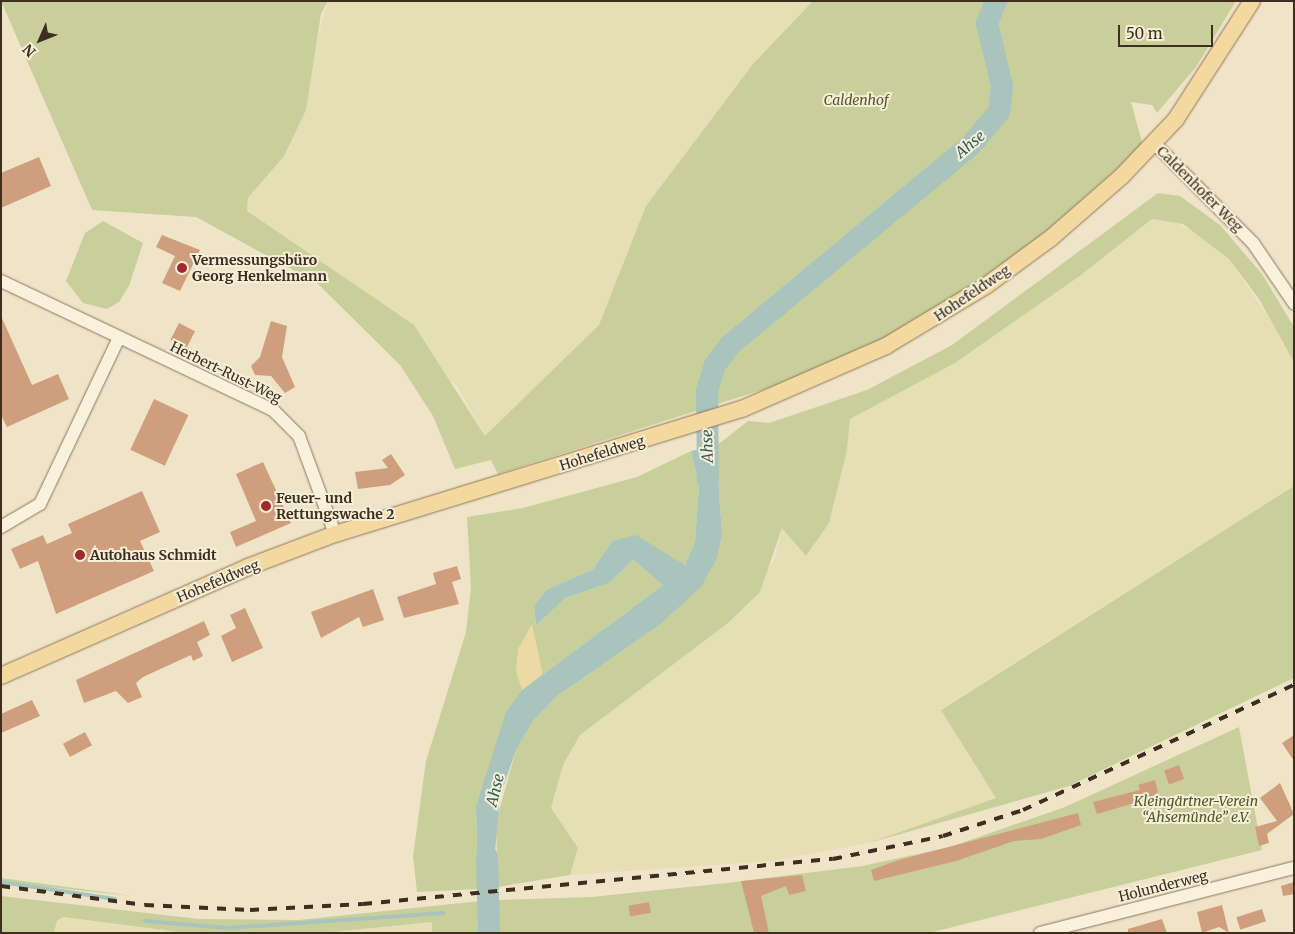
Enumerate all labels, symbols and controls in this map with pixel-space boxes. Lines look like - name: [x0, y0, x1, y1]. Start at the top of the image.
- north arrow: [15, 15, 65, 65]
- scale bar: [1120, 15, 1215, 47]
- text: 50 m: [1126, 24, 1163, 43]
- text: N: [19, 40, 40, 61]
- park label: Caldenhof: [823, 92, 889, 108]
- water label: Ahse: [952, 126, 988, 162]
- street label: Caldenhofer Weg: [1153, 142, 1247, 236]
- place label: Vermessungsbüro Georg Henkelmann: [192, 252, 327, 284]
- street label: Hohefeldweg: [931, 261, 1013, 325]
- marker: Vermessungsbüro Georg Henkelmann: [176, 262, 188, 274]
- street label: Herbert-Rust-Weg: [168, 338, 284, 406]
- water label: Ahse: [698, 429, 716, 463]
- street label: Hohefeldweg: [557, 432, 647, 474]
- place label: Feuer- und Rettungswache 2: [276, 490, 394, 522]
- marker: Feuer- und Rettungswache 2: [260, 500, 272, 512]
- place label: Autohaus Schmidt: [90, 547, 217, 563]
- marker: Autohaus Schmidt: [74, 549, 86, 561]
- street label: Hohefeldweg: [174, 556, 262, 606]
- water label: Ahse: [482, 772, 508, 808]
- park label: Kleingärtner-Verein “Ahsemünde” e.V.: [1134, 793, 1258, 826]
- street label: Holunderweg: [1117, 867, 1209, 905]

